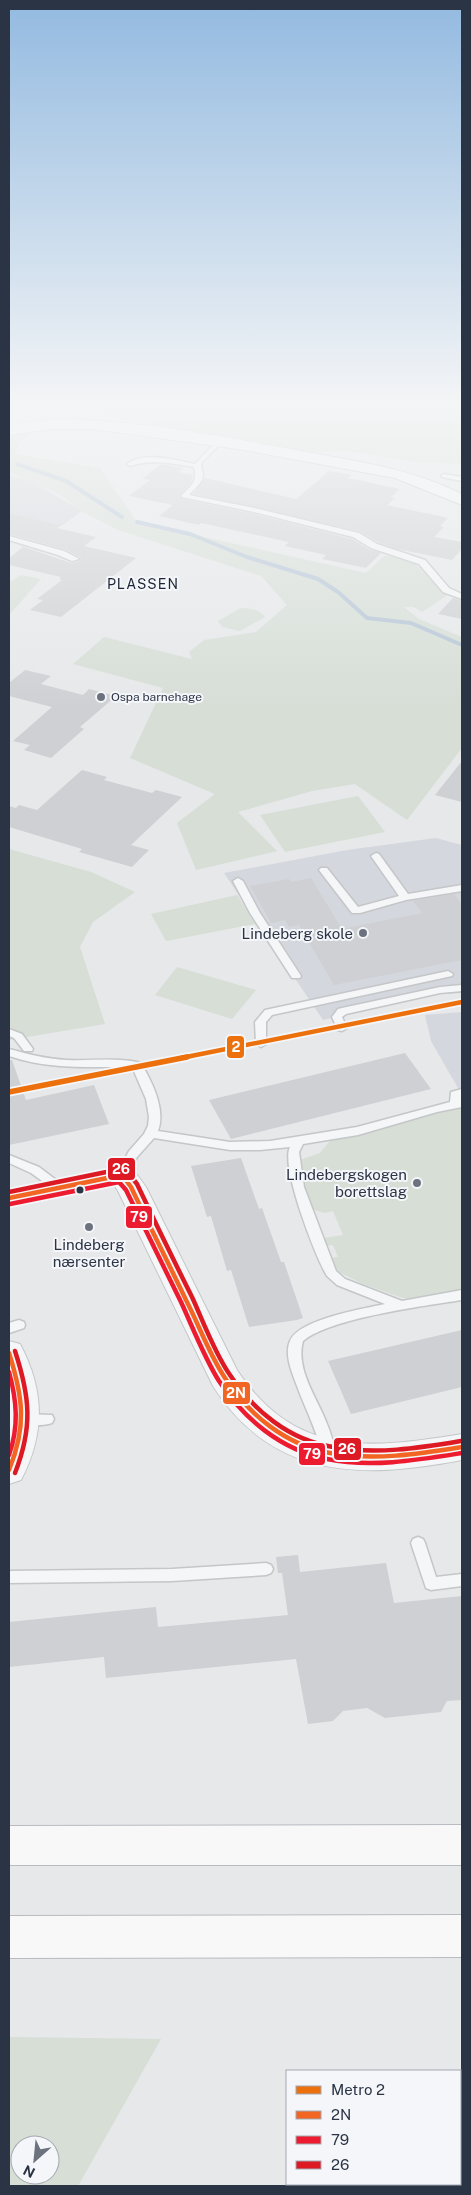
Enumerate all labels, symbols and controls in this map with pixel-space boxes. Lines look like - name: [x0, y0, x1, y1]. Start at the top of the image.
- district label: PLASSEN: [107, 576, 179, 592]
- place label: Ospa barnehage: [111, 690, 202, 704]
- marker: Ospa barnehage: [95, 691, 107, 703]
- place label: Lindeberg skole: [242, 925, 353, 942]
- marker: Lindeberg skole: [357, 927, 369, 939]
- line badge: 2: [226, 1035, 245, 1059]
- text: 2: [232, 1039, 241, 1055]
- line badge: 26: [107, 1157, 136, 1181]
- text: 26: [112, 1161, 130, 1177]
- place label: Lindebergskogen borettslag: [286, 1166, 407, 1200]
- marker: Lindebergskogen borettslag: [411, 1177, 423, 1189]
- unlabelled marker: [75, 1185, 85, 1195]
- line badge: 79: [125, 1205, 153, 1229]
- text: 79: [130, 1209, 148, 1225]
- marker: Lindeberg nærsenter: [83, 1221, 95, 1233]
- place label: Lindeberg nærsenter: [53, 1236, 125, 1270]
- line badge: 2N: [222, 1381, 251, 1405]
- text: 2N: [226, 1385, 246, 1401]
- line badge: 26: [333, 1437, 362, 1461]
- text: 26: [338, 1441, 356, 1457]
- line badge: 79: [298, 1442, 326, 1466]
- text: 79: [303, 1446, 321, 1462]
- legend: [286, 2070, 461, 2185]
- text: Metro 2: [331, 2081, 385, 2098]
- text: 2N: [331, 2106, 351, 2123]
- text: 79: [331, 2131, 349, 2148]
- north arrow: [10, 2135, 60, 2185]
- text: 26: [331, 2156, 349, 2173]
- text: N: [21, 2162, 38, 2181]

